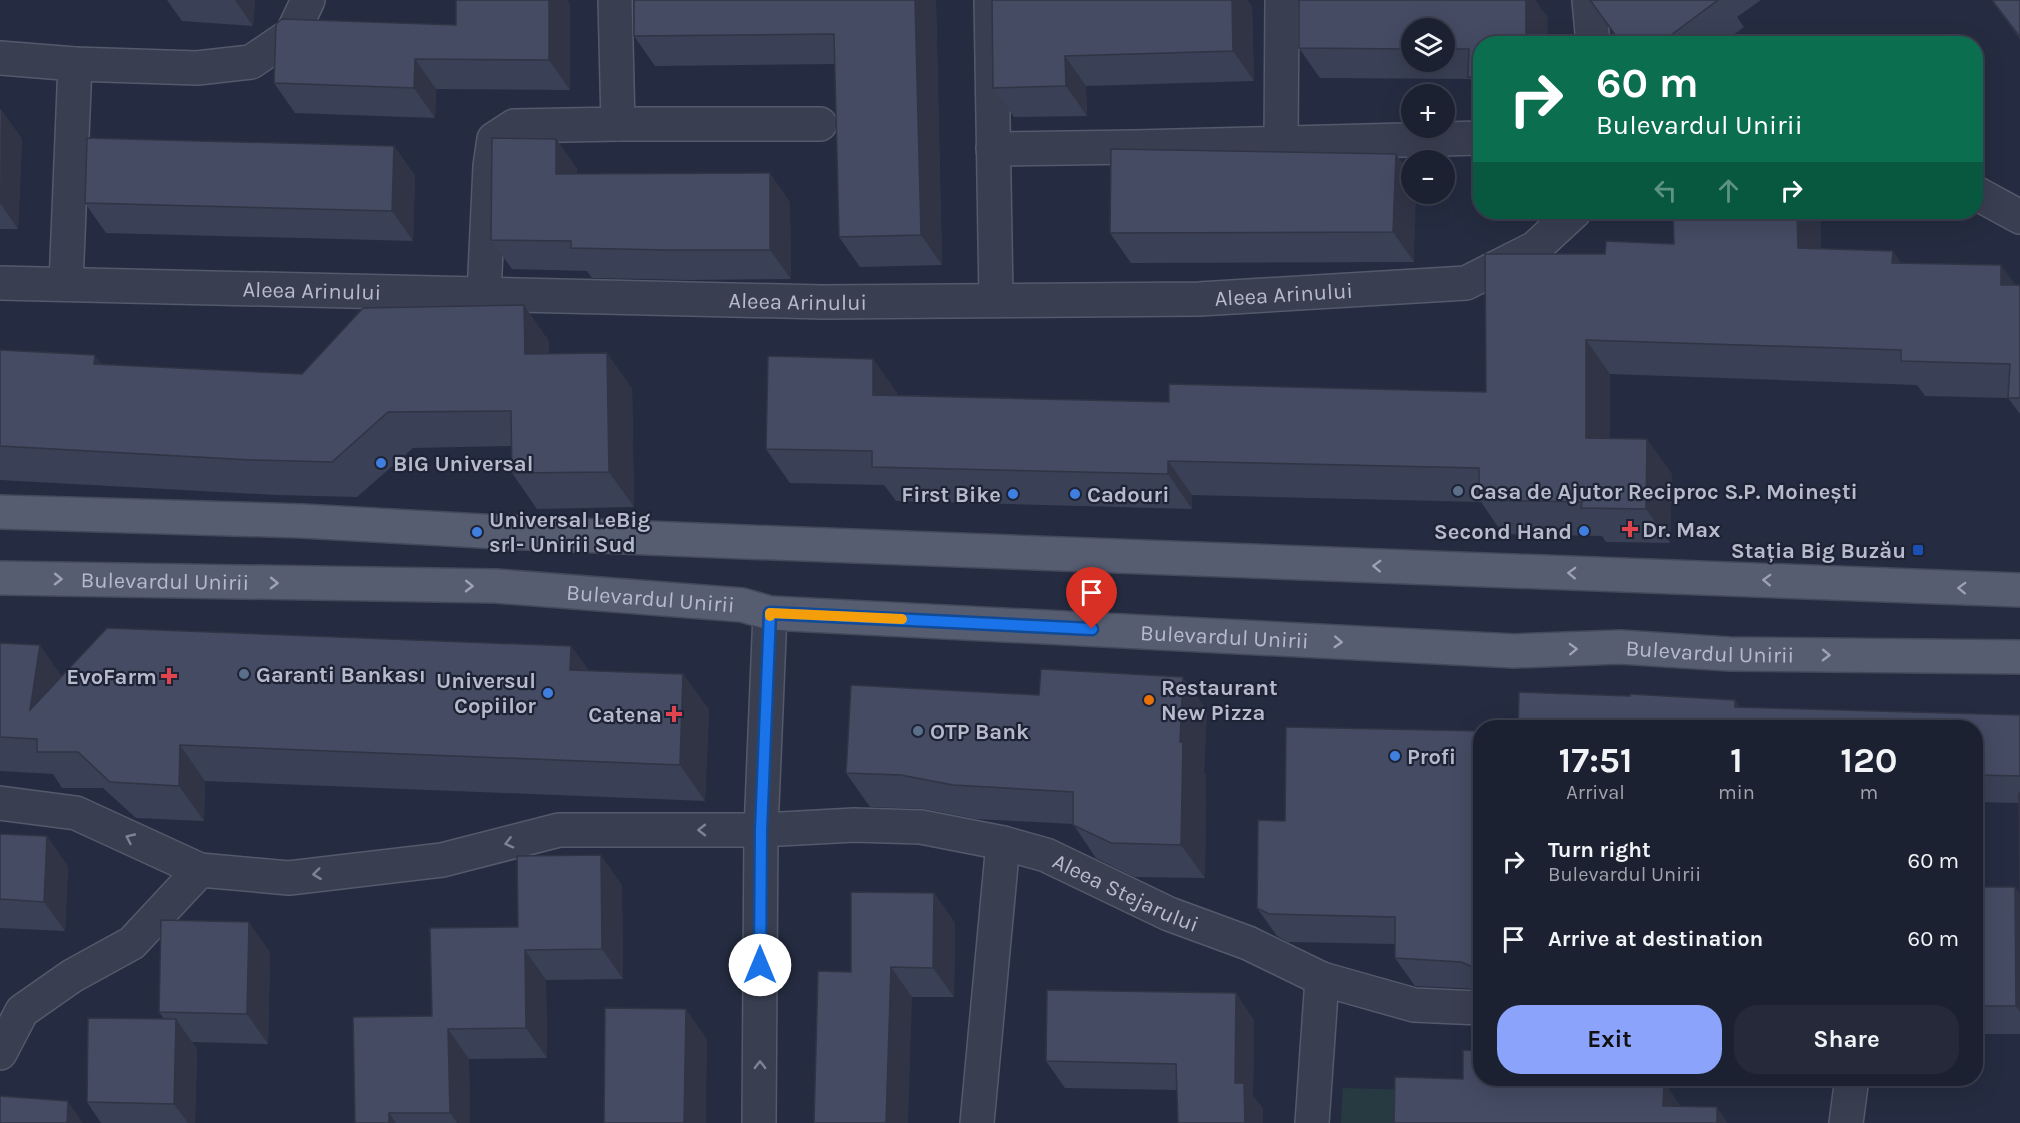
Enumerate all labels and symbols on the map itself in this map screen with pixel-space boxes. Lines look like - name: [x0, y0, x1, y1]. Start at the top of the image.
- street label: Aleea Arinului: [242, 277, 381, 306]
- street label: Aleea Arinului: [1214, 278, 1354, 312]
- street label: Aleea Arinului: [728, 288, 867, 316]
- place label: BIG Universal: [393, 451, 533, 477]
- marker: BIG Universal: [374, 456, 388, 470]
- place label: Casa de Ajutor Reciproc S.P. Moinești: [1470, 479, 1858, 505]
- place label: First Bike: [901, 482, 1001, 508]
- place label: Cadouri: [1087, 482, 1169, 508]
- marker: Casa de Ajutor Reciproc S.P. Moinești: [1451, 484, 1465, 498]
- marker: First Bike: [1006, 487, 1020, 501]
- marker: Cadouri: [1068, 487, 1082, 501]
- place label: Universal LeBig srl- Unirii Sud: [489, 507, 651, 558]
- place label: Dr. Max: [1642, 517, 1720, 543]
- place label: Second Hand: [1434, 519, 1572, 545]
- marker: Dr. Max: [1623, 522, 1637, 536]
- marker: Second Hand: [1577, 524, 1591, 538]
- marker: Universal LeBig srl- Unirii Sud: [470, 525, 484, 539]
- place label: Stația Big Buzău: [1731, 538, 1906, 564]
- marker: Stația Big Buzău: [1911, 543, 1925, 557]
- one-way arrow: [1372, 559, 1381, 572]
- one-way arrow: [1567, 566, 1576, 579]
- street label: Bulevardul Unirii: [80, 567, 250, 596]
- pin: [1066, 567, 1117, 629]
- one-way arrow: [54, 573, 63, 585]
- one-way arrow: [1762, 574, 1771, 587]
- one-way arrow: [270, 576, 279, 589]
- street label: Bulevardul Unirii: [565, 579, 736, 618]
- one-way arrow: [465, 580, 474, 592]
- one-way arrow: [1957, 581, 1966, 594]
- street label: Bulevardul Unirii: [1140, 620, 1309, 654]
- one-way arrow: [1333, 635, 1342, 648]
- street label: Bulevardul Unirii: [1625, 635, 1794, 669]
- one-way arrow: [1568, 643, 1577, 655]
- one-way arrow: [1822, 649, 1831, 661]
- place label: Garanti Bankası: [256, 662, 426, 688]
- place label: EvoFarm: [66, 664, 157, 690]
- marker: Garanti Bankası: [237, 667, 251, 681]
- place label: Universul Copiilor: [436, 668, 536, 719]
- marker: EvoFarm: [162, 669, 176, 683]
- place label: Restaurant New Pizza: [1161, 675, 1278, 726]
- marker: Universul Copiilor: [541, 686, 555, 700]
- marker: Restaurant New Pizza: [1142, 693, 1156, 707]
- place label: Catena: [588, 702, 662, 728]
- marker: Catena: [667, 707, 681, 721]
- place label: OTP Bank: [930, 719, 1029, 745]
- marker: OTP Bank: [911, 724, 925, 738]
- place label: Profi: [1407, 744, 1456, 770]
- marker: Profi: [1388, 749, 1402, 763]
- one-way arrow: [698, 824, 707, 836]
- one-way arrow: [125, 833, 136, 845]
- one-way arrow: [504, 836, 515, 848]
- street label: Aleea Stejarului: [1048, 848, 1202, 938]
- one-way arrow: [312, 868, 321, 880]
- position arrow: [728, 933, 792, 997]
- one-way arrow: [754, 1060, 766, 1069]

